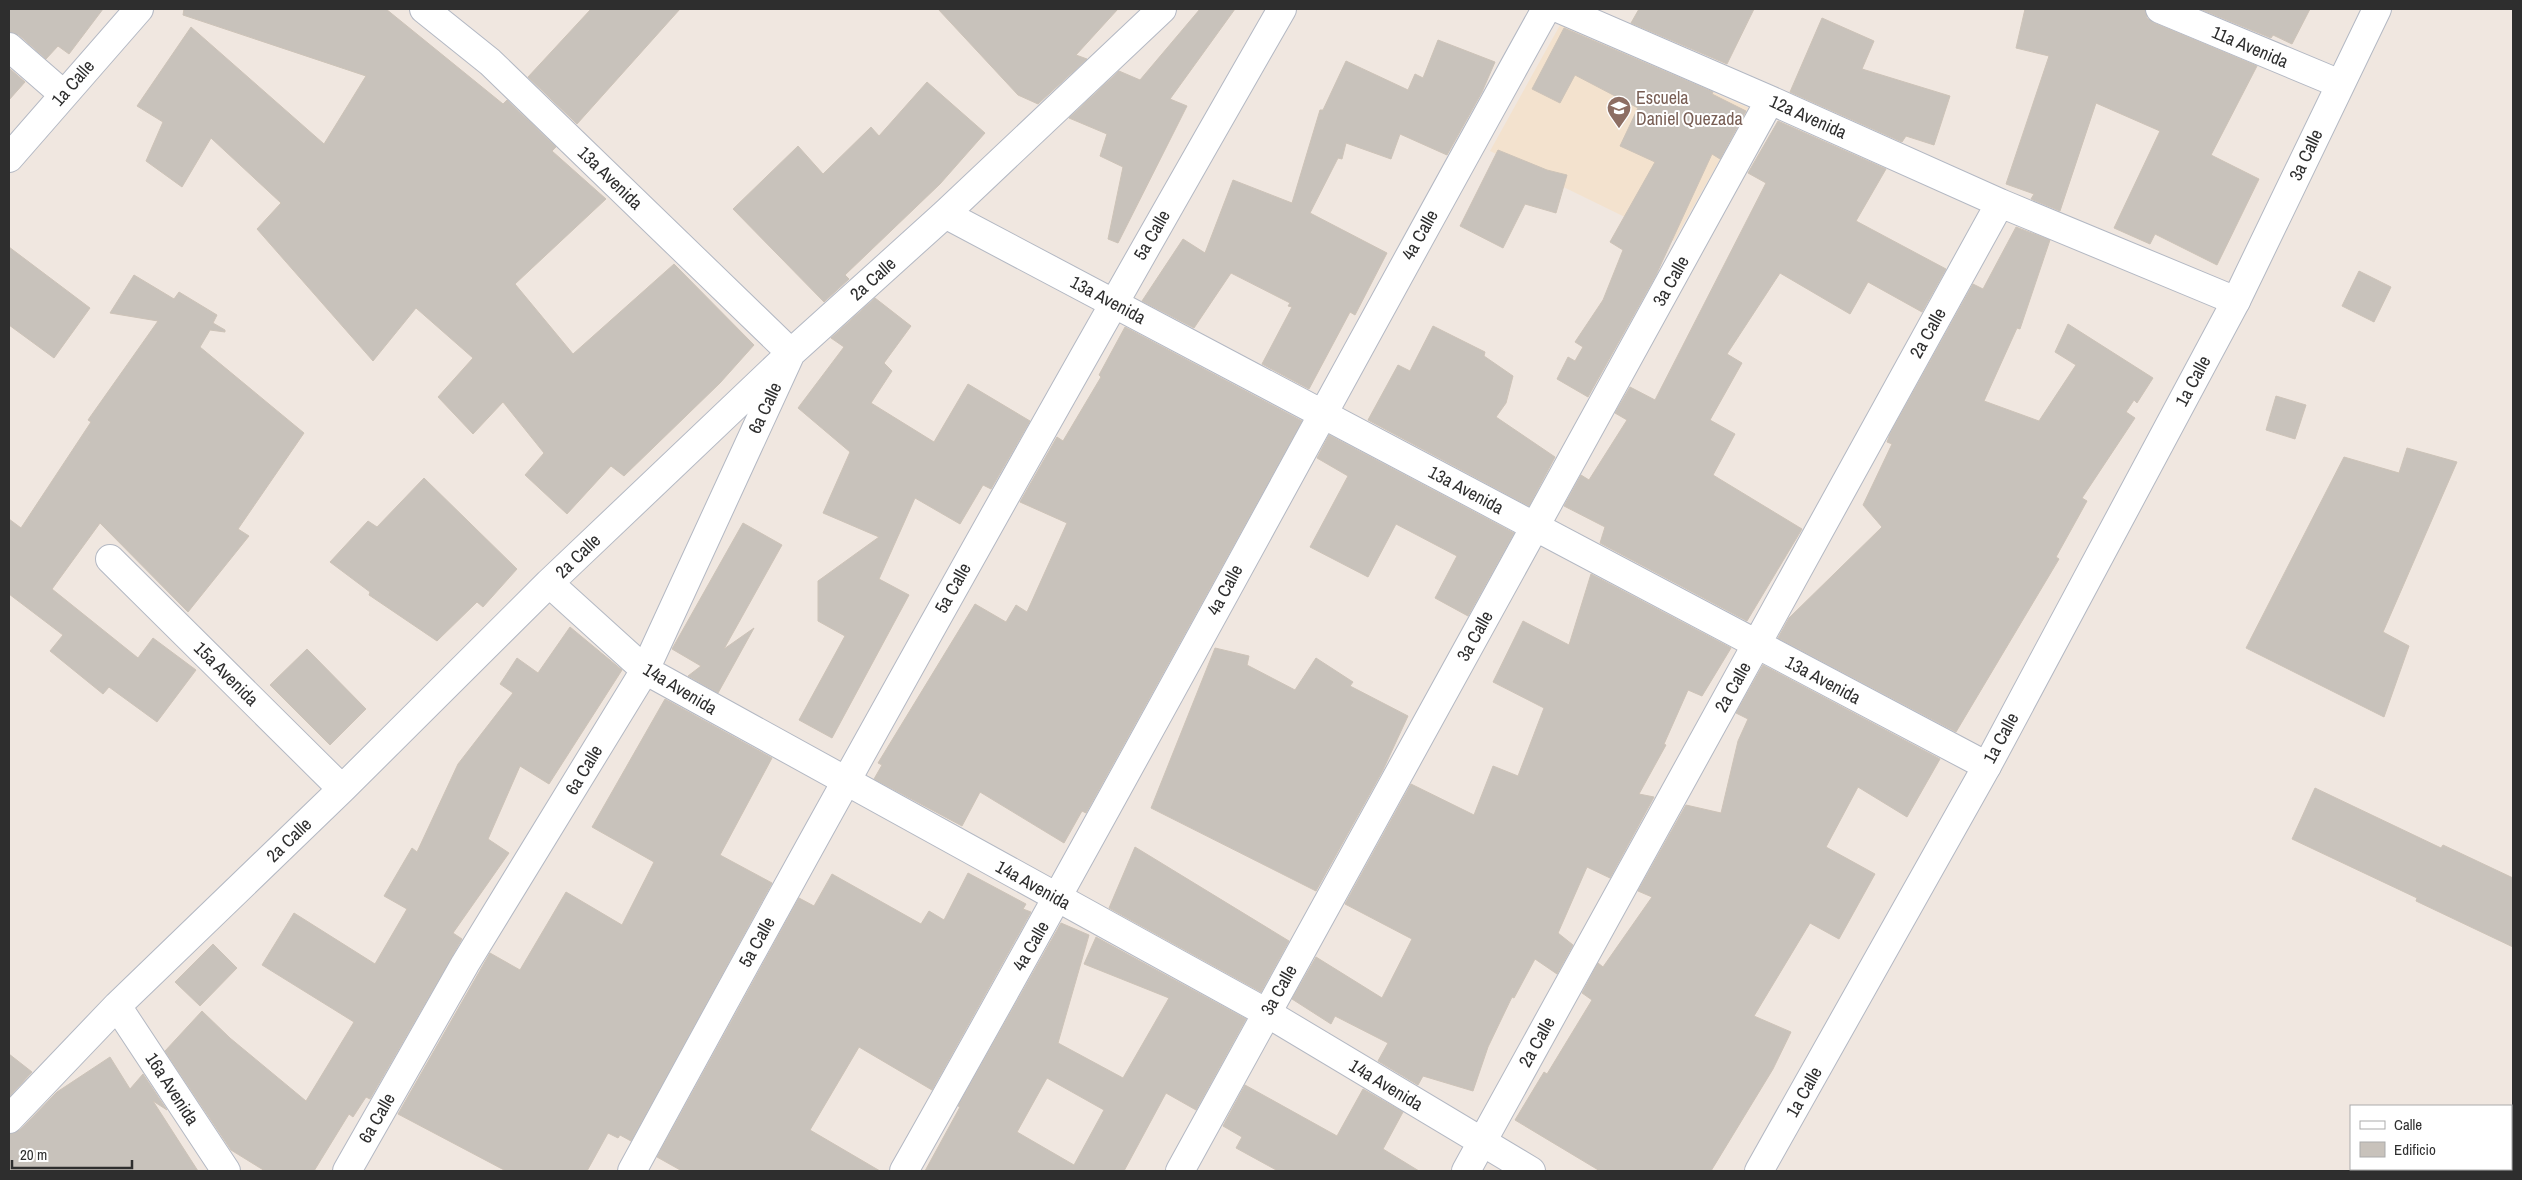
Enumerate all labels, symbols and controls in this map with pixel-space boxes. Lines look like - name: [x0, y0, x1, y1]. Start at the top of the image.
- street label: 11a Avenida: [2208, 19, 2292, 74]
- street label: 1a Calle: [45, 54, 100, 111]
- place label: Escuela Daniel Quezada: [1636, 85, 1743, 131]
- street label: 12a Avenida: [1766, 88, 1851, 145]
- school or university icon: Escuela Daniel Quezada: [1606, 95, 1632, 129]
- street label: 3a Calle: [2283, 125, 2328, 185]
- street label: 13a Avenida: [572, 140, 648, 215]
- street label: 5a Calle: [1127, 205, 1176, 264]
- street label: 4a Calle: [1396, 205, 1444, 265]
- street label: 2a Calle: [844, 251, 901, 306]
- street label: 3a Calle: [1647, 251, 1695, 311]
- street label: 13a Avenida: [1066, 269, 1150, 330]
- street label: 2a Calle: [1904, 303, 1952, 363]
- street label: 1a Calle: [2169, 351, 2216, 411]
- street label: 6a Calle: [742, 378, 787, 438]
- street label: 13a Avenida: [1424, 459, 1508, 520]
- street label: 2a Calle: [549, 528, 606, 583]
- street label: 5a Calle: [929, 558, 977, 618]
- street label: 4a Calle: [1201, 560, 1248, 620]
- street label: 3a Calle: [1451, 606, 1499, 666]
- street label: 15a Avenida: [189, 636, 264, 711]
- street label: 13a Avenida: [1781, 649, 1865, 710]
- street label: 14a Avenida: [639, 657, 722, 720]
- street label: 2a Calle: [1709, 657, 1757, 717]
- street label: 1a Calle: [1977, 708, 2024, 768]
- street label: 6a Calle: [559, 740, 608, 799]
- street label: 2a Calle: [260, 812, 317, 867]
- street label: 14a Avenida: [991, 854, 1075, 915]
- street label: 5a Calle: [733, 912, 781, 972]
- street label: 4a Calle: [1006, 916, 1055, 975]
- street label: 3a Calle: [1255, 960, 1303, 1020]
- street label: 2a Calle: [1513, 1012, 1561, 1072]
- street label: 16a Avenida: [140, 1048, 205, 1130]
- street label: 14a Avenida: [1345, 1053, 1428, 1116]
- street label: 1a Calle: [1780, 1062, 1828, 1122]
- street label: 6a Calle: [352, 1088, 401, 1147]
- legend: [2350, 1105, 2512, 1170]
- text: Calle: [2394, 1114, 2422, 1135]
- scale bar: [12, 1138, 132, 1170]
- text: Edificio: [2394, 1139, 2436, 1160]
- text: 20 m: [20, 1144, 47, 1165]

